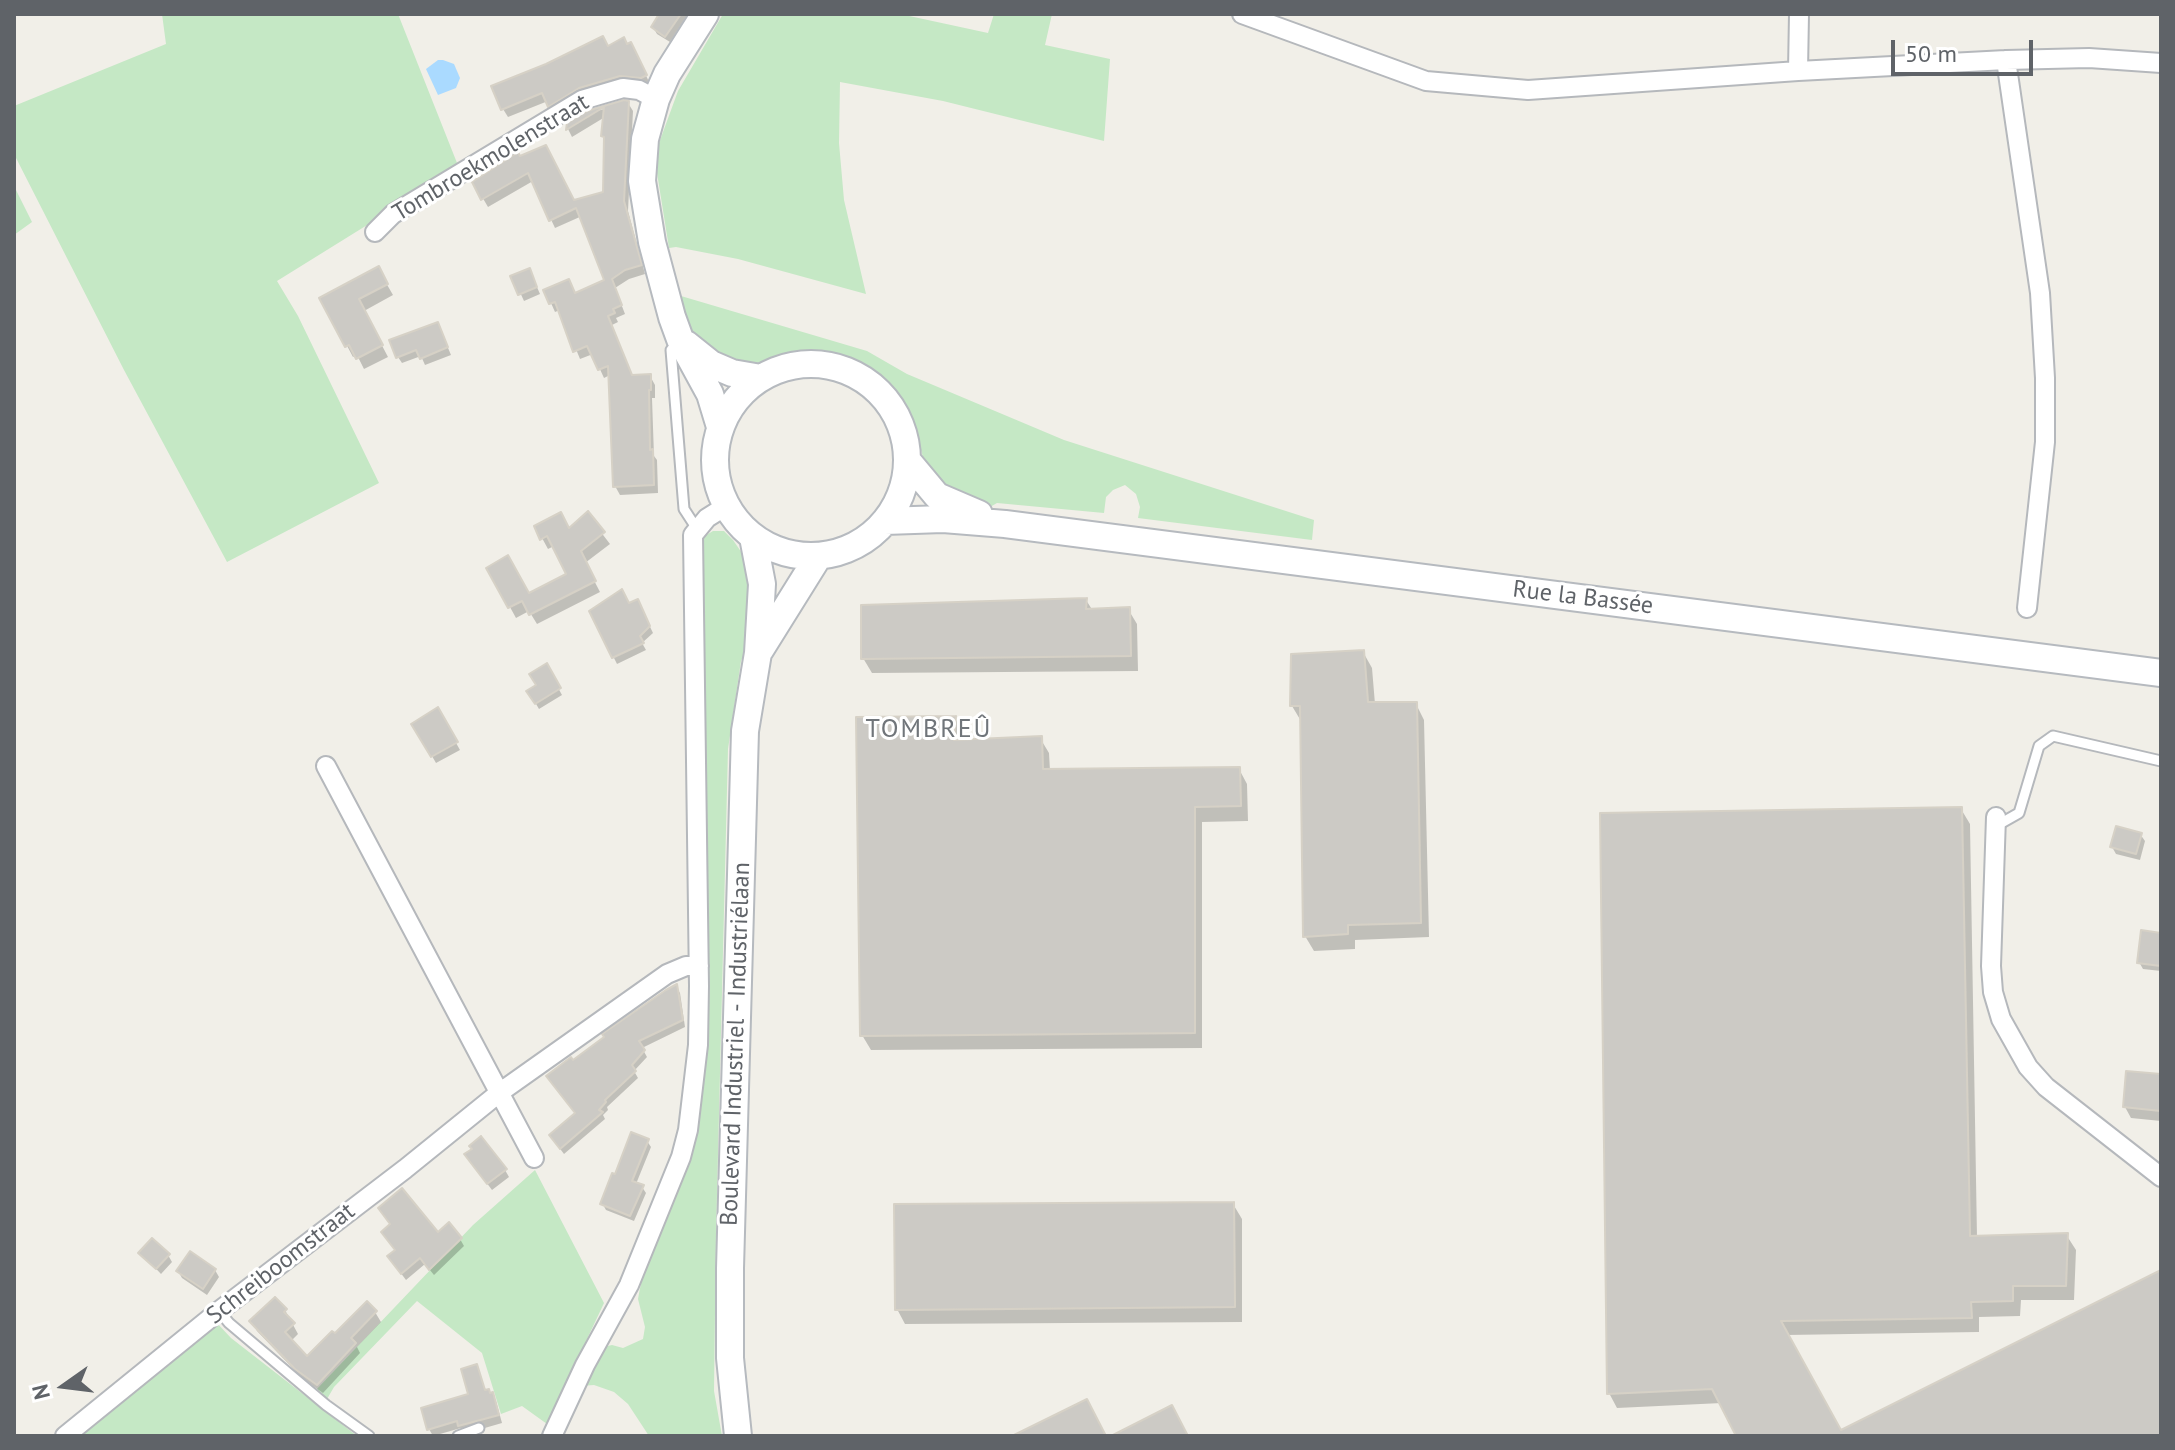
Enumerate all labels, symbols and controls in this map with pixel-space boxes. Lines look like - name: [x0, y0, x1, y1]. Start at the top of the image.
- scale bar: [1895, 24, 2037, 74]
- text: 50 m: [1905, 38, 1957, 69]
- street label: Tombroekmolenstraat: [388, 88, 594, 228]
- street label: Rue la Bassée: [1511, 575, 1655, 621]
- district label: TOMBREÛ: [865, 714, 993, 746]
- street label: Boulevard Industriel - Industriélaan: [715, 862, 757, 1226]
- street label: Schreiboomstraat: [201, 1197, 361, 1331]
- north arrow: [24, 1346, 104, 1426]
- text: N: [25, 1381, 56, 1402]

